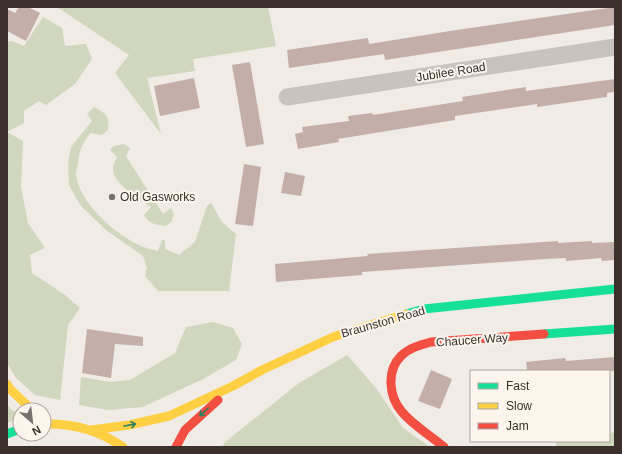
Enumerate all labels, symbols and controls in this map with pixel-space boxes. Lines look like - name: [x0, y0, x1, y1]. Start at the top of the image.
- street label: Jubilee Road: [415, 60, 487, 84]
- place label: Old Gasworks: [120, 190, 195, 204]
- marker: Old Gasworks: [107, 192, 117, 202]
- street label: Braunston Road: [339, 303, 427, 341]
- street label: Chaucer Way: [435, 330, 509, 350]
- legend: [470, 370, 610, 442]
- text: Fast: [506, 379, 530, 393]
- text: Slow: [506, 399, 532, 413]
- north arrow: [12, 402, 52, 442]
- one-way arrow: [200, 407, 210, 416]
- text: Jam: [506, 419, 529, 433]
- one-way arrow: [123, 421, 136, 429]
- text: N: [30, 424, 43, 438]

